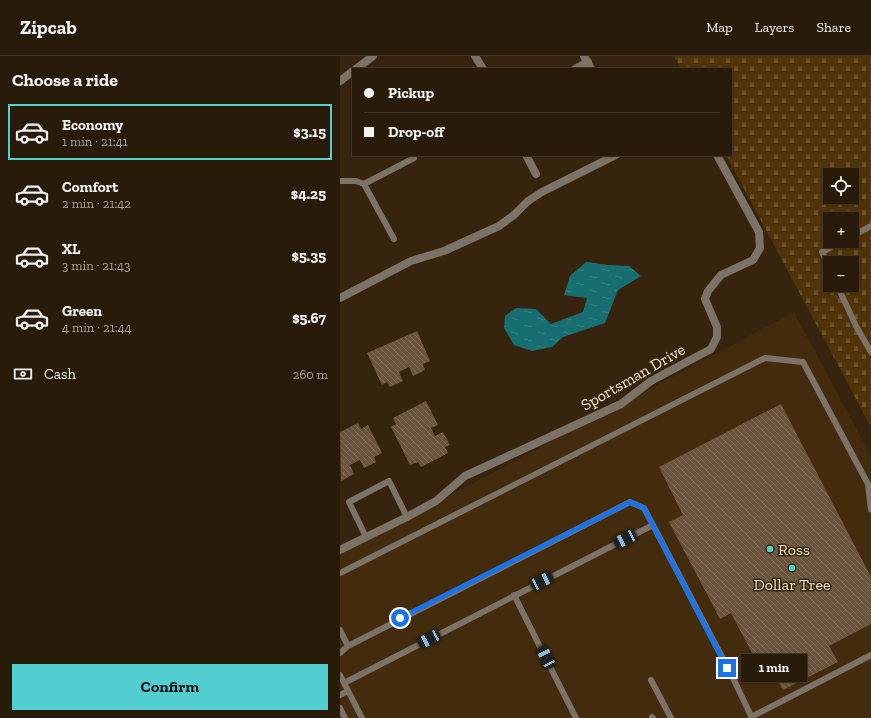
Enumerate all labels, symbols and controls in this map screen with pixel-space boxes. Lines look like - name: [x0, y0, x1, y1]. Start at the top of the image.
- text: Zipcab: [20, 16, 77, 39]
- text: Map: [706, 19, 733, 36]
- text: Layers: [755, 19, 794, 36]
- text: Share: [816, 19, 851, 36]
- text: Choose a ride: [12, 69, 118, 91]
- text: Pickup: [388, 84, 434, 102]
- icon: car: [14, 114, 50, 150]
- text: Economy: [62, 116, 123, 134]
- text: $3.15: [293, 123, 326, 141]
- text: Drop-off: [388, 123, 444, 141]
- text: 1 min · 21:41: [62, 134, 128, 149]
- map controls: [823, 168, 859, 292]
- button: locate: [823, 168, 859, 204]
- icon: car: [14, 176, 50, 212]
- text: Comfort: [62, 178, 118, 196]
- text: $4.25: [291, 185, 326, 203]
- text: 2 min · 21:42: [62, 196, 131, 211]
- button: +: [823, 212, 859, 248]
- icon: car: [14, 238, 50, 274]
- text: XL: [62, 240, 80, 258]
- text: $5.35: [292, 247, 326, 265]
- button: −: [823, 256, 859, 292]
- text: 3 min · 21:43: [62, 258, 130, 273]
- icon: car: [14, 300, 50, 336]
- text: Green: [62, 302, 102, 320]
- text: $5.67: [292, 309, 326, 327]
- text: 4 min · 21:44: [62, 320, 132, 335]
- street label: Sportsman Drive: [577, 339, 689, 415]
- icon: cash: [12, 363, 34, 385]
- text: Cash: [44, 365, 76, 383]
- text: 260 m: [293, 367, 328, 382]
- car: [612, 528, 638, 550]
- place label: Ross: [778, 540, 810, 559]
- marker: Ross: [765, 544, 775, 554]
- marker: Dollar Tree: [787, 563, 797, 573]
- car: [529, 570, 555, 592]
- place label: Dollar Tree: [754, 575, 830, 594]
- route start: [391, 609, 409, 627]
- car: [416, 628, 442, 650]
- car: [535, 644, 557, 670]
- callout: 1 min: [741, 654, 807, 682]
- route end: [718, 659, 736, 677]
- text: 1 min: [759, 660, 789, 675]
- button: Confirm: [12, 664, 328, 710]

